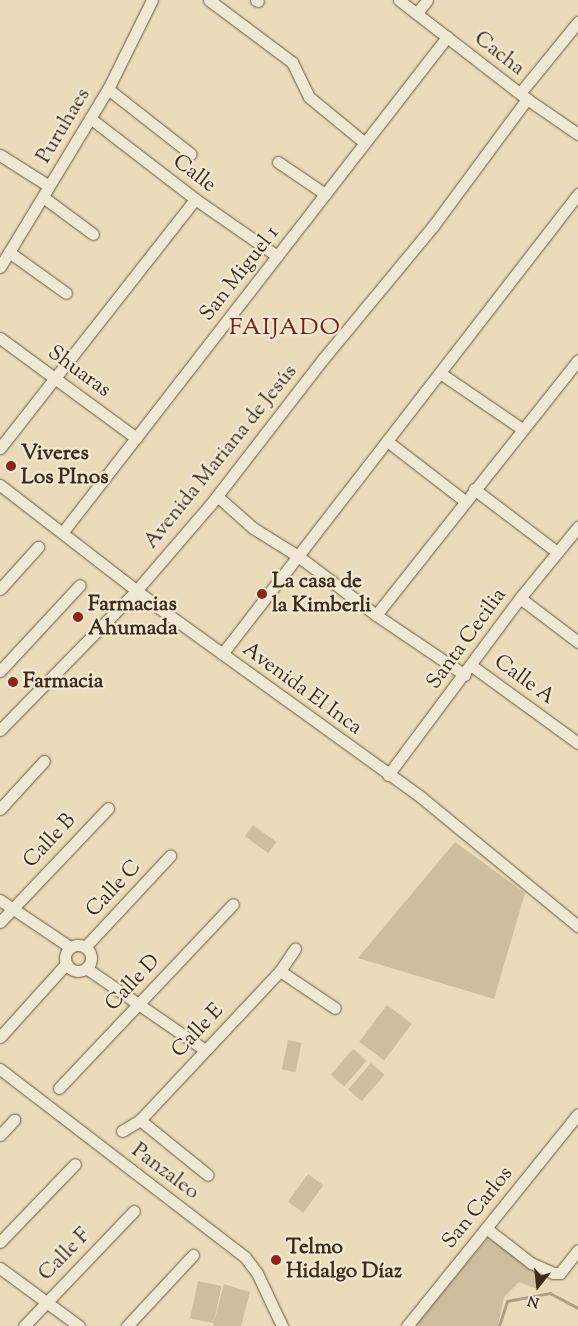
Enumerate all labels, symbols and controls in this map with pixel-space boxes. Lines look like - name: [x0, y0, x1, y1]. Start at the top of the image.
- street label: Cacha: [469, 26, 529, 82]
- street label: Puruhaes: [32, 84, 96, 168]
- street label: Calle: [167, 150, 221, 198]
- street label: San Miguel 1: [195, 221, 285, 327]
- district label: FAIJADO: [228, 315, 342, 343]
- street label: Shuaras: [42, 341, 116, 403]
- street label: Avenida Mariana de Jesús: [139, 360, 303, 554]
- place label: Viveres Los PInos: [21, 441, 109, 491]
- marker: Viveres Los PInos: [5, 460, 17, 472]
- place label: La casa de la Kimberli: [272, 569, 371, 619]
- street label: Santa Cecilia: [422, 584, 512, 694]
- marker: La casa de la Kimberli: [256, 588, 268, 600]
- place label: Farmacias Ahumada: [88, 592, 178, 642]
- marker: Farmacias Ahumada: [72, 611, 84, 623]
- street label: Avenida El Inca: [237, 637, 367, 741]
- street label: Calle A: [489, 649, 559, 711]
- place label: Farmacia: [23, 669, 103, 695]
- marker: Farmacia: [7, 676, 19, 688]
- street label: Calle B: [19, 809, 81, 873]
- street label: Calle C: [81, 855, 147, 923]
- street label: Calle D: [100, 949, 166, 1017]
- street label: Calle E: [167, 999, 229, 1063]
- street label: Panzaleo: [126, 1138, 204, 1206]
- street label: San Carlos: [437, 1162, 519, 1254]
- street label: Calle F: [34, 1223, 96, 1287]
- place label: Telmo Hidalgo Díaz: [286, 1235, 402, 1285]
- marker: Telmo Hidalgo Díaz: [270, 1254, 282, 1266]
- north arrow: [513, 1261, 563, 1311]
- text: N: [526, 1289, 542, 1312]

